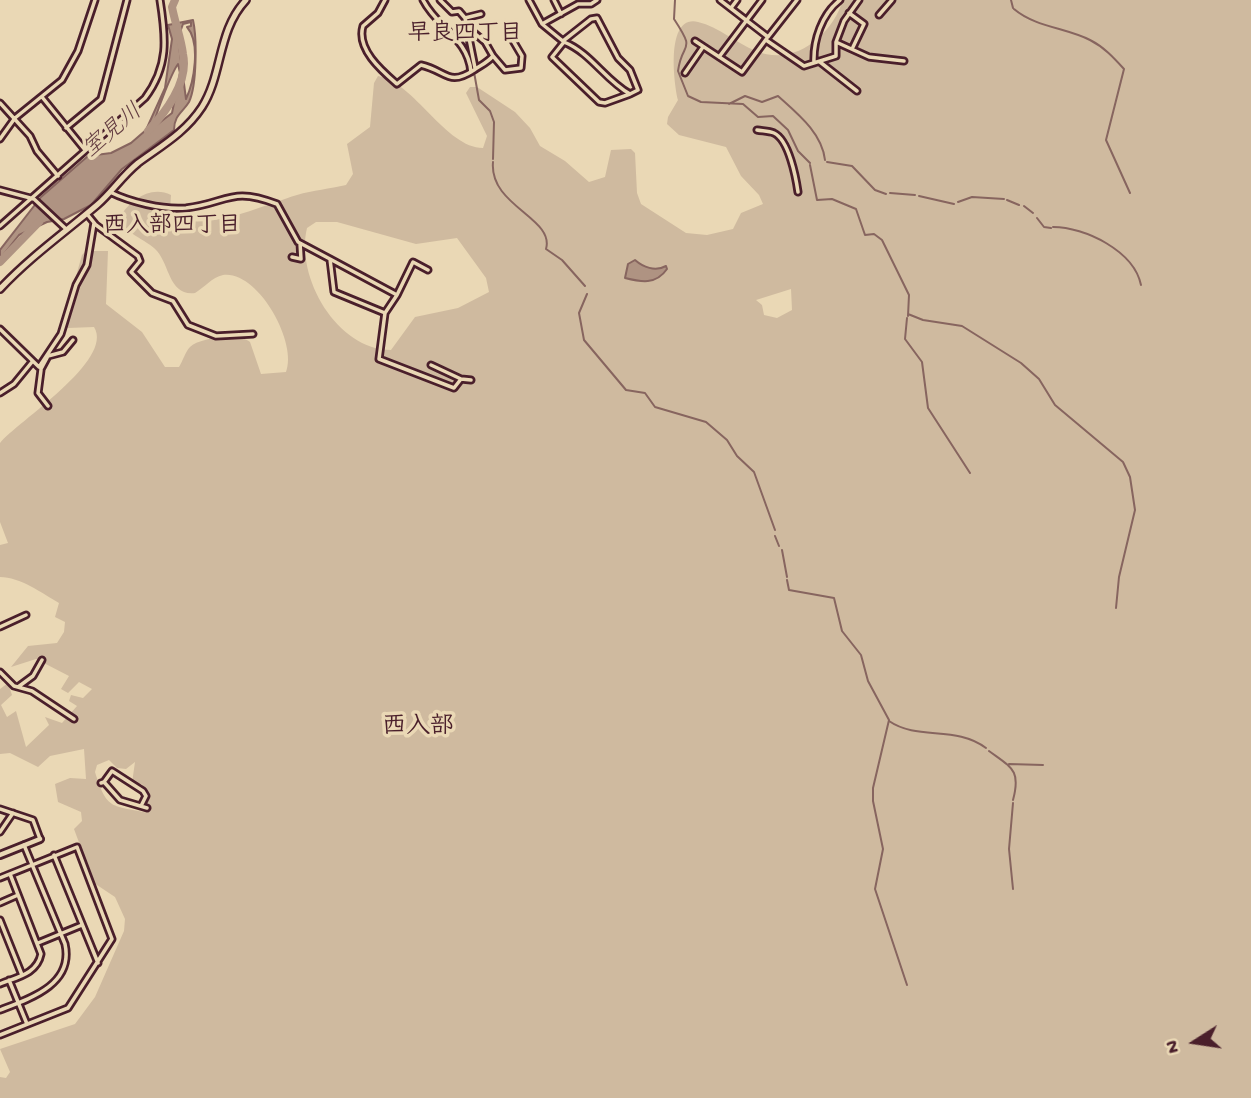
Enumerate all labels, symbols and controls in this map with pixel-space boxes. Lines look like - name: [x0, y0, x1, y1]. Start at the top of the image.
- district label: 早良四丁目: [408, 21, 522, 49]
- water label: 室見川: [79, 99, 149, 165]
- district label: 西入部四丁目: [103, 213, 241, 241]
- district label: 西入部: [382, 714, 454, 742]
- north arrow: [1160, 1007, 1230, 1077]
- text: N: [1161, 1038, 1187, 1055]

